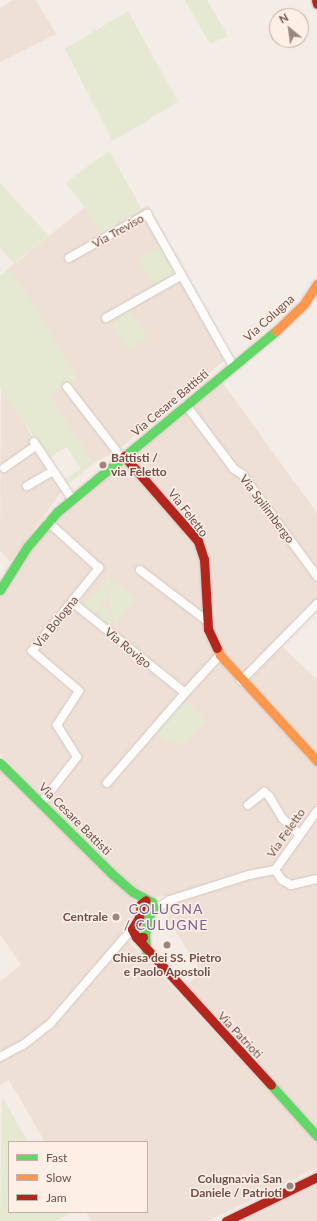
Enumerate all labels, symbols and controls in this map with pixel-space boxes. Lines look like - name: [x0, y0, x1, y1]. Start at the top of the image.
- north arrow: [269, 8, 309, 48]
- text: N: [277, 10, 290, 26]
- street label: Via Treviso: [89, 211, 147, 251]
- street label: Via Colugna: [241, 292, 297, 344]
- street label: Via Cesare Battisti: [129, 367, 211, 439]
- place label: Battisti / via Feletto: [111, 451, 167, 479]
- marker: Battisti / via Feletto: [98, 460, 108, 470]
- street label: Via Spilimbergo: [237, 472, 297, 546]
- street label: Via Feletto: [165, 486, 211, 540]
- street label: Via Bologna: [31, 593, 81, 651]
- street label: Via Rovigo: [102, 625, 154, 671]
- street label: Via Cesare Battisti: [36, 780, 114, 858]
- street label: Via Feletto: [264, 806, 308, 860]
- district label: COLUGNA / CULUGNE: [124, 901, 208, 934]
- place label: Centrale: [63, 910, 108, 924]
- marker: Centrale: [111, 912, 121, 922]
- marker: Chiesa dei SS. Pietro e Paolo Apostoli: [162, 940, 172, 950]
- place label: Chiesa dei SS. Pietro e Paolo Apostoli: [112, 951, 222, 979]
- street label: Via Patrioti: [215, 1009, 265, 1061]
- legend: [8, 1141, 148, 1213]
- text: Fast: [46, 1150, 67, 1165]
- text: Slow: [46, 1170, 71, 1185]
- place label: Colugna:via San Daniele / Patrioti: [190, 1172, 282, 1200]
- marker: Colugna:via San Daniele / Patrioti: [285, 1181, 295, 1191]
- text: Jam: [46, 1190, 67, 1205]

